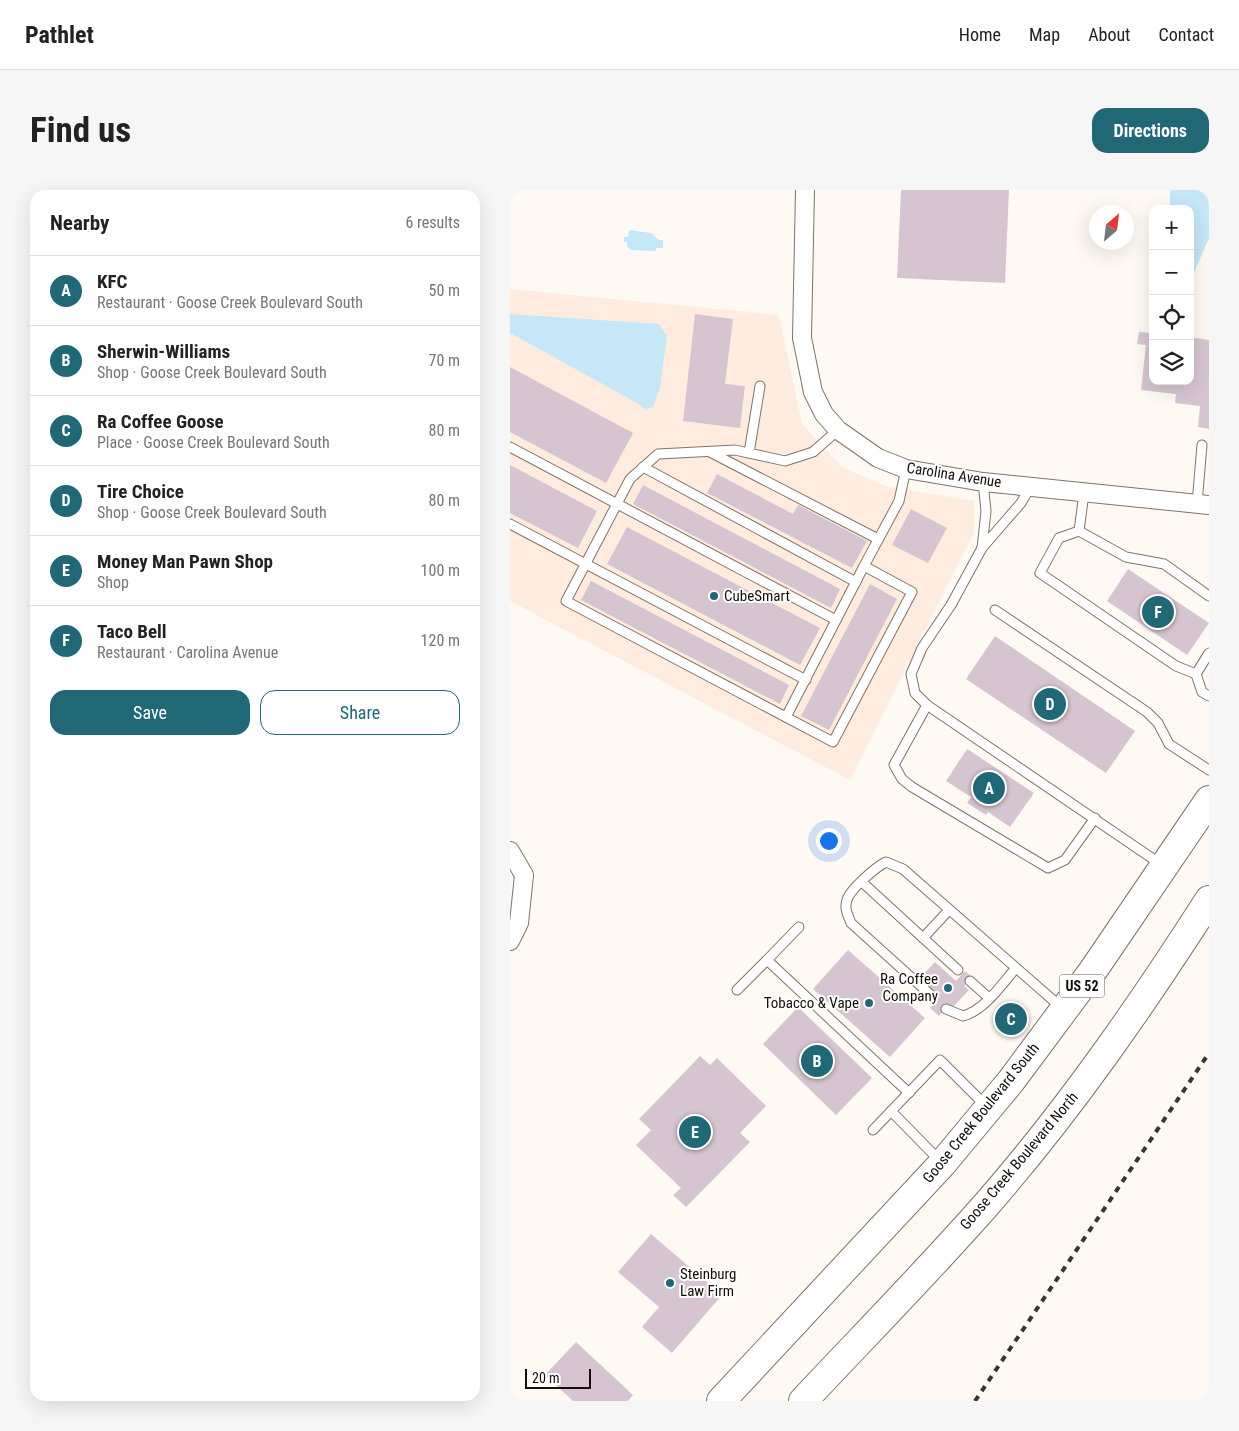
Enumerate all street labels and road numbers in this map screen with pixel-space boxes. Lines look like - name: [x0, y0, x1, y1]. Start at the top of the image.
- street label: Carolina Avenue: [905, 459, 1003, 491]
- road number: US 52: [1060, 974, 1104, 998]
- street label: Goose Creek Boulevard South: [919, 1039, 1043, 1187]
- street label: Goose Creek Boulevard North: [956, 1089, 1082, 1233]

